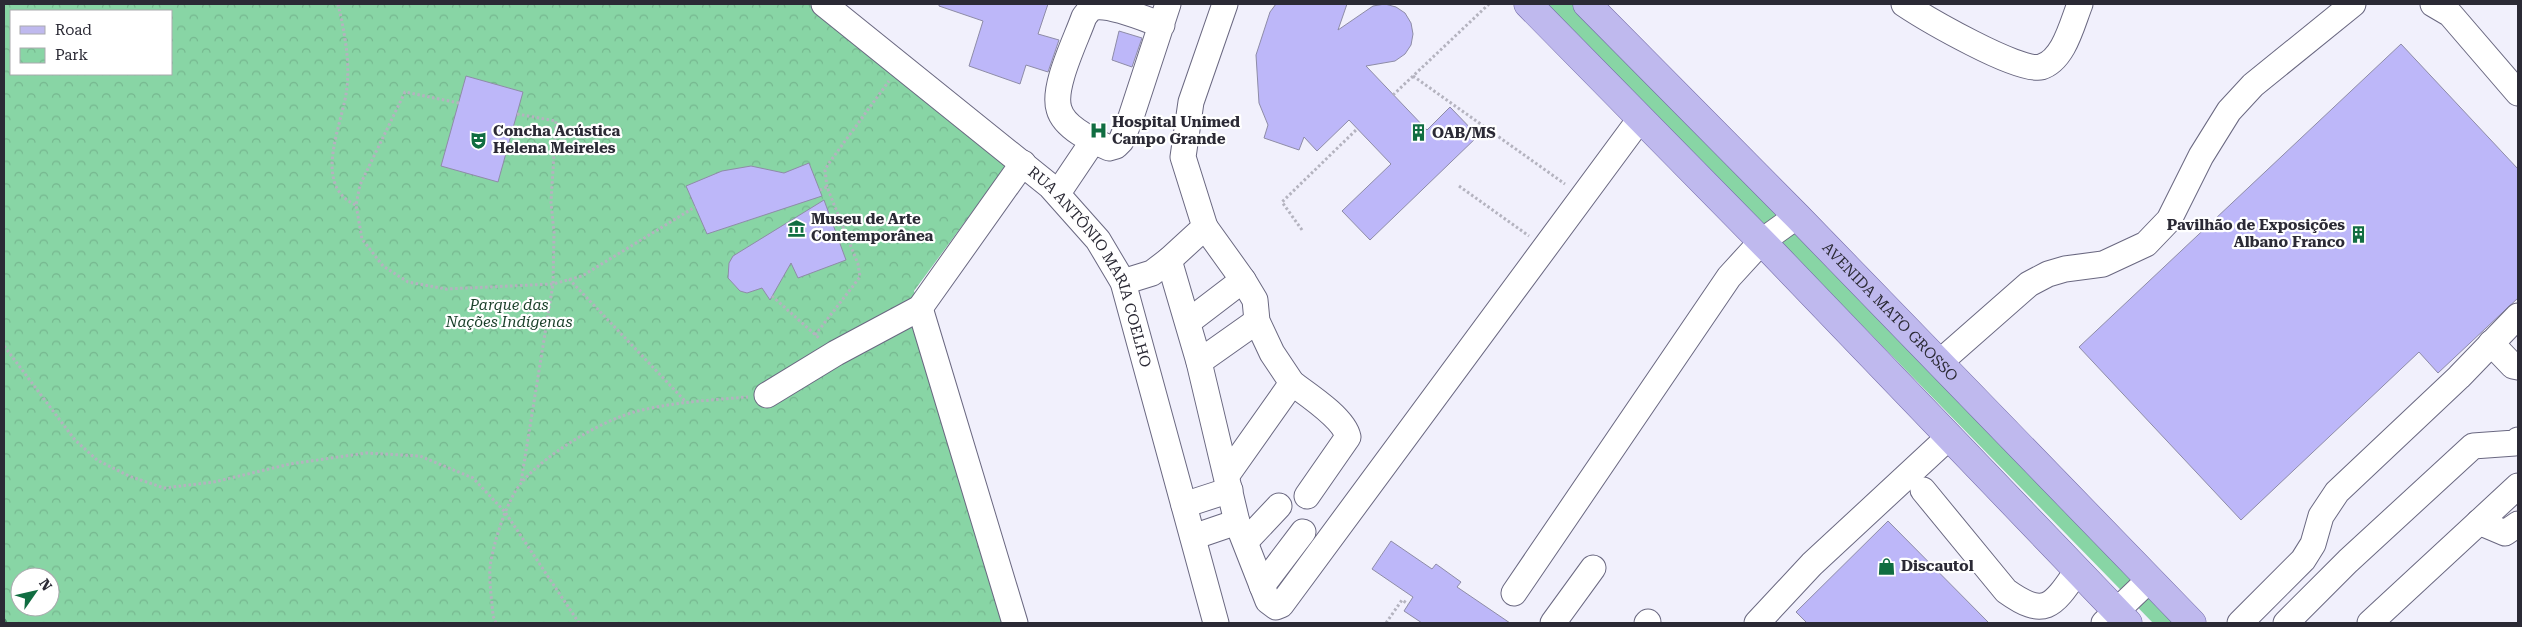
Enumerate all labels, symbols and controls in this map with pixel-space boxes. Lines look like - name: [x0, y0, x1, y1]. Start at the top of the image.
- legend: [10, 10, 172, 75]
- text: Road: [55, 21, 92, 39]
- text: Park: [55, 46, 89, 64]
- place label: Hospital Unimed Campo Grande: [1112, 113, 1240, 148]
- hospital icon: Hospital Unimed Campo Grande: [1088, 121, 1108, 141]
- place label: Concha Acústica Helena Meireles: [493, 122, 620, 157]
- building icon: OAB/MS: [1408, 123, 1428, 143]
- place label: OAB/MS: [1432, 124, 1496, 142]
- theatre icon: Concha Acústica Helena Meireles: [469, 130, 489, 150]
- street label: RUA ANTÔNIO MARIA COELHO: [1024, 163, 1155, 369]
- place label: Museu de Arte Contemporânea: [811, 210, 934, 245]
- place label: Pavilhão de Exposições Albano Franco: [2167, 216, 2345, 251]
- museum icon: Museu de Arte Contemporânea: [787, 218, 807, 238]
- building icon: Pavilhão de Exposições Albano Franco: [2349, 224, 2369, 244]
- street label: AVENIDA MATO GROSSO: [1819, 239, 1962, 385]
- park label: Parque das Nações Indígenas: [445, 296, 572, 331]
- shop icon: Discautol: [1877, 556, 1897, 576]
- place label: Discautol: [1901, 557, 1974, 575]
- north arrow: [10, 567, 60, 617]
- text: N: [36, 576, 56, 594]

